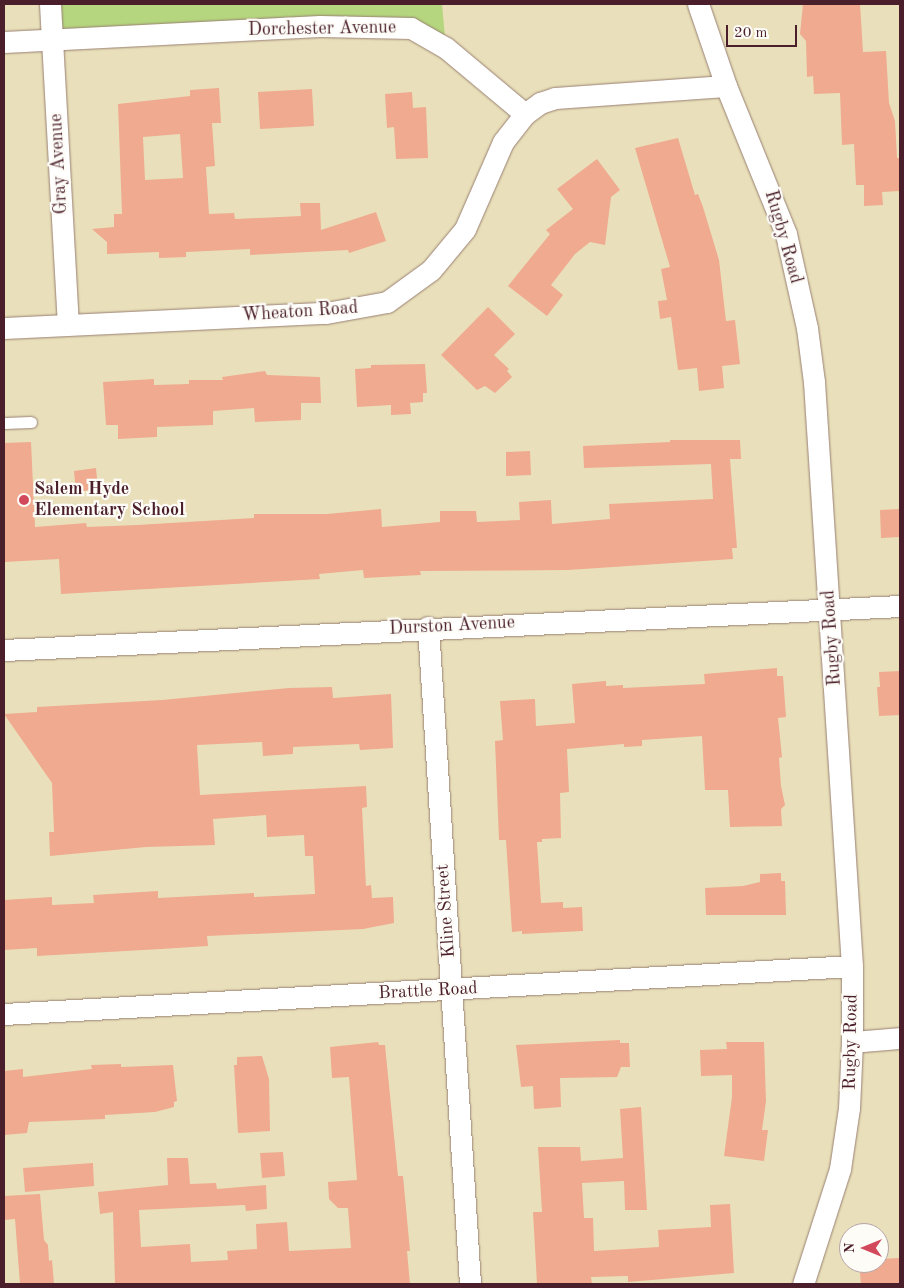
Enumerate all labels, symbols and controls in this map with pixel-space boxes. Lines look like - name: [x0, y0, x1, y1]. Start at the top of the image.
- scale bar: [729, 15, 800, 47]
- street label: Dorchester Avenue: [248, 17, 396, 41]
- text: 20 m: [734, 26, 768, 41]
- street label: Gray Avenue: [46, 113, 72, 215]
- street label: Rugby Road: [759, 188, 807, 286]
- street label: Wheaton Road: [241, 297, 359, 327]
- place label: Salem Hyde Elementary School: [34, 479, 185, 522]
- marker: Salem Hyde Elementary School: [18, 494, 30, 506]
- street label: Rugby Road: [818, 589, 846, 687]
- street label: Durston Avenue: [389, 612, 515, 640]
- street label: Kline Street: [432, 863, 460, 959]
- street label: Brattle Road: [378, 978, 478, 1004]
- street label: Rugby Road: [839, 994, 863, 1090]
- north arrow: [839, 1223, 889, 1273]
- text: N: [843, 1243, 857, 1253]

